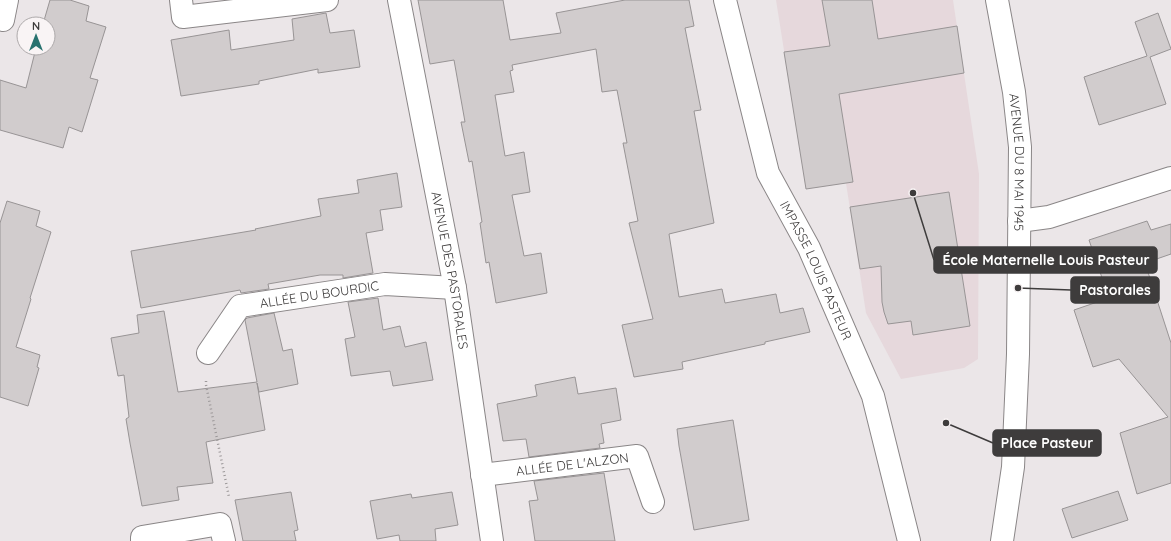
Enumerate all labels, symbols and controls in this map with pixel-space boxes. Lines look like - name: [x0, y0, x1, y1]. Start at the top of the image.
- north arrow: [16, 16, 56, 56]
- text: N: [32, 19, 40, 33]
- street label: AVENUE DU 8 MAI 1945: [1006, 93, 1028, 231]
- street label: AVENUE DES PASTORALES: [428, 190, 472, 350]
- street label: IMPASSE LOUIS PASTEUR: [777, 198, 856, 342]
- callout: École Maternelle Louis Pasteur: [934, 247, 1157, 273]
- text: École Maternelle Louis Pasteur: [942, 251, 1150, 269]
- street label: ALLÉE DU BOURDIC: [259, 277, 380, 311]
- callout: Pastorales: [1071, 277, 1159, 303]
- text: Pastorales: [1079, 281, 1151, 299]
- callout: Place Pasteur: [993, 430, 1101, 456]
- text: Place Pasteur: [1001, 434, 1093, 452]
- street label: ALLÉE DE L'ALZON: [515, 449, 630, 479]

